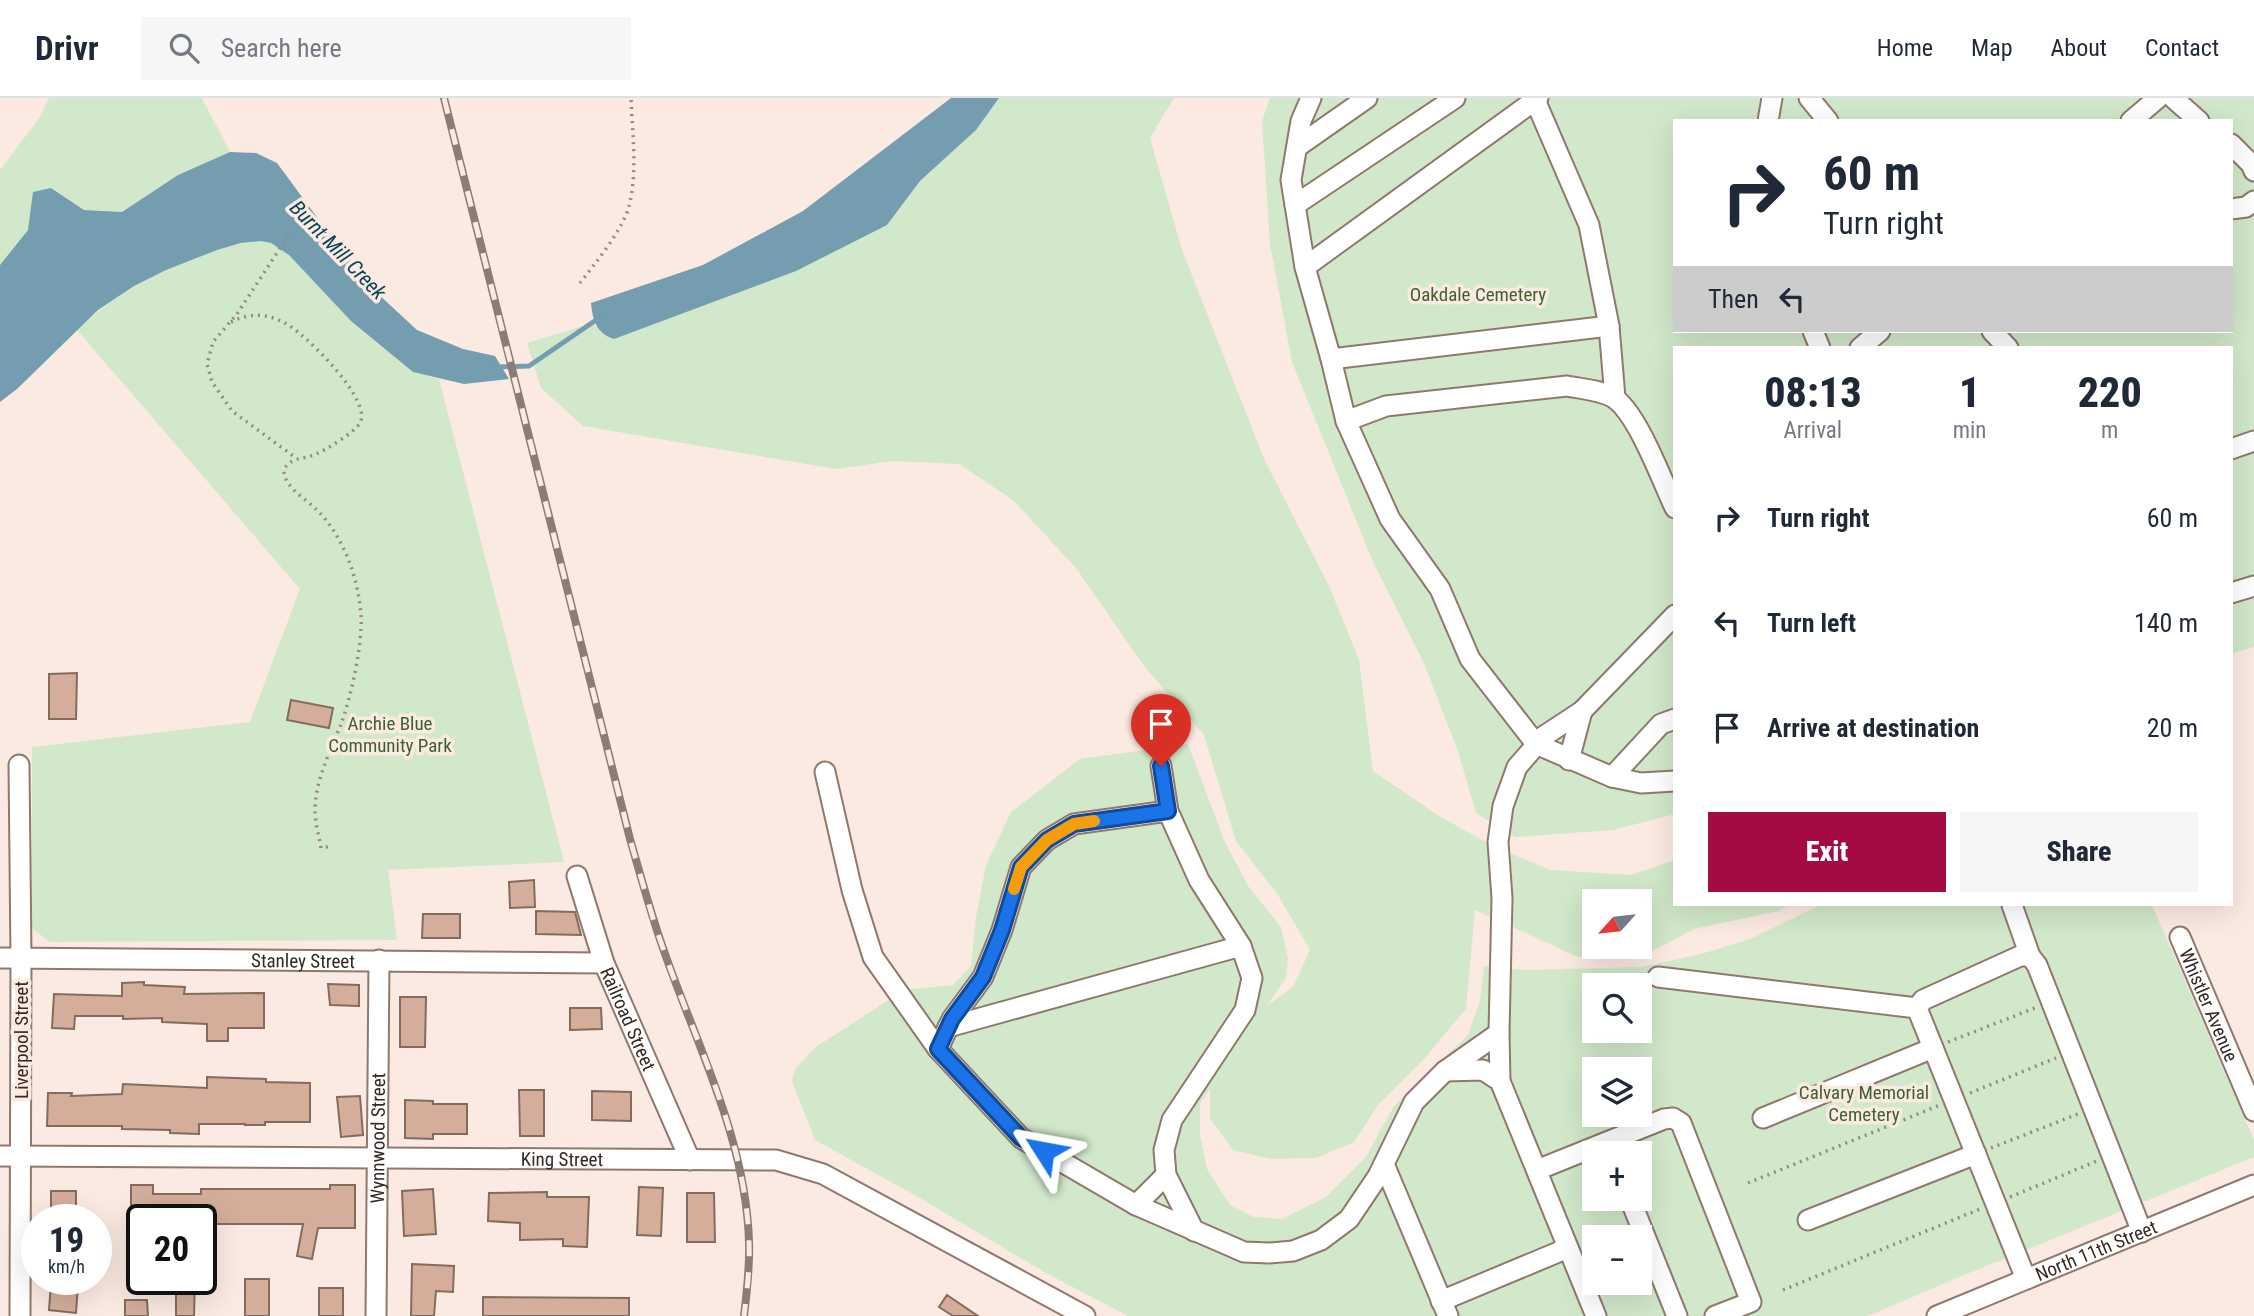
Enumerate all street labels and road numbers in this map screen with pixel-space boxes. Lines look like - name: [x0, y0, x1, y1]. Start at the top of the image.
- street label: Whistler Avenue: [2174, 945, 2243, 1065]
- street label: Stanley Street: [251, 949, 355, 973]
- street label: Railroad Street: [595, 964, 661, 1074]
- street label: Liverpool Street: [10, 981, 33, 1099]
- street label: Wynnwood Street: [366, 1073, 390, 1203]
- street label: King Street: [521, 1148, 603, 1171]
- street label: North 11th Street: [2032, 1215, 2160, 1286]

